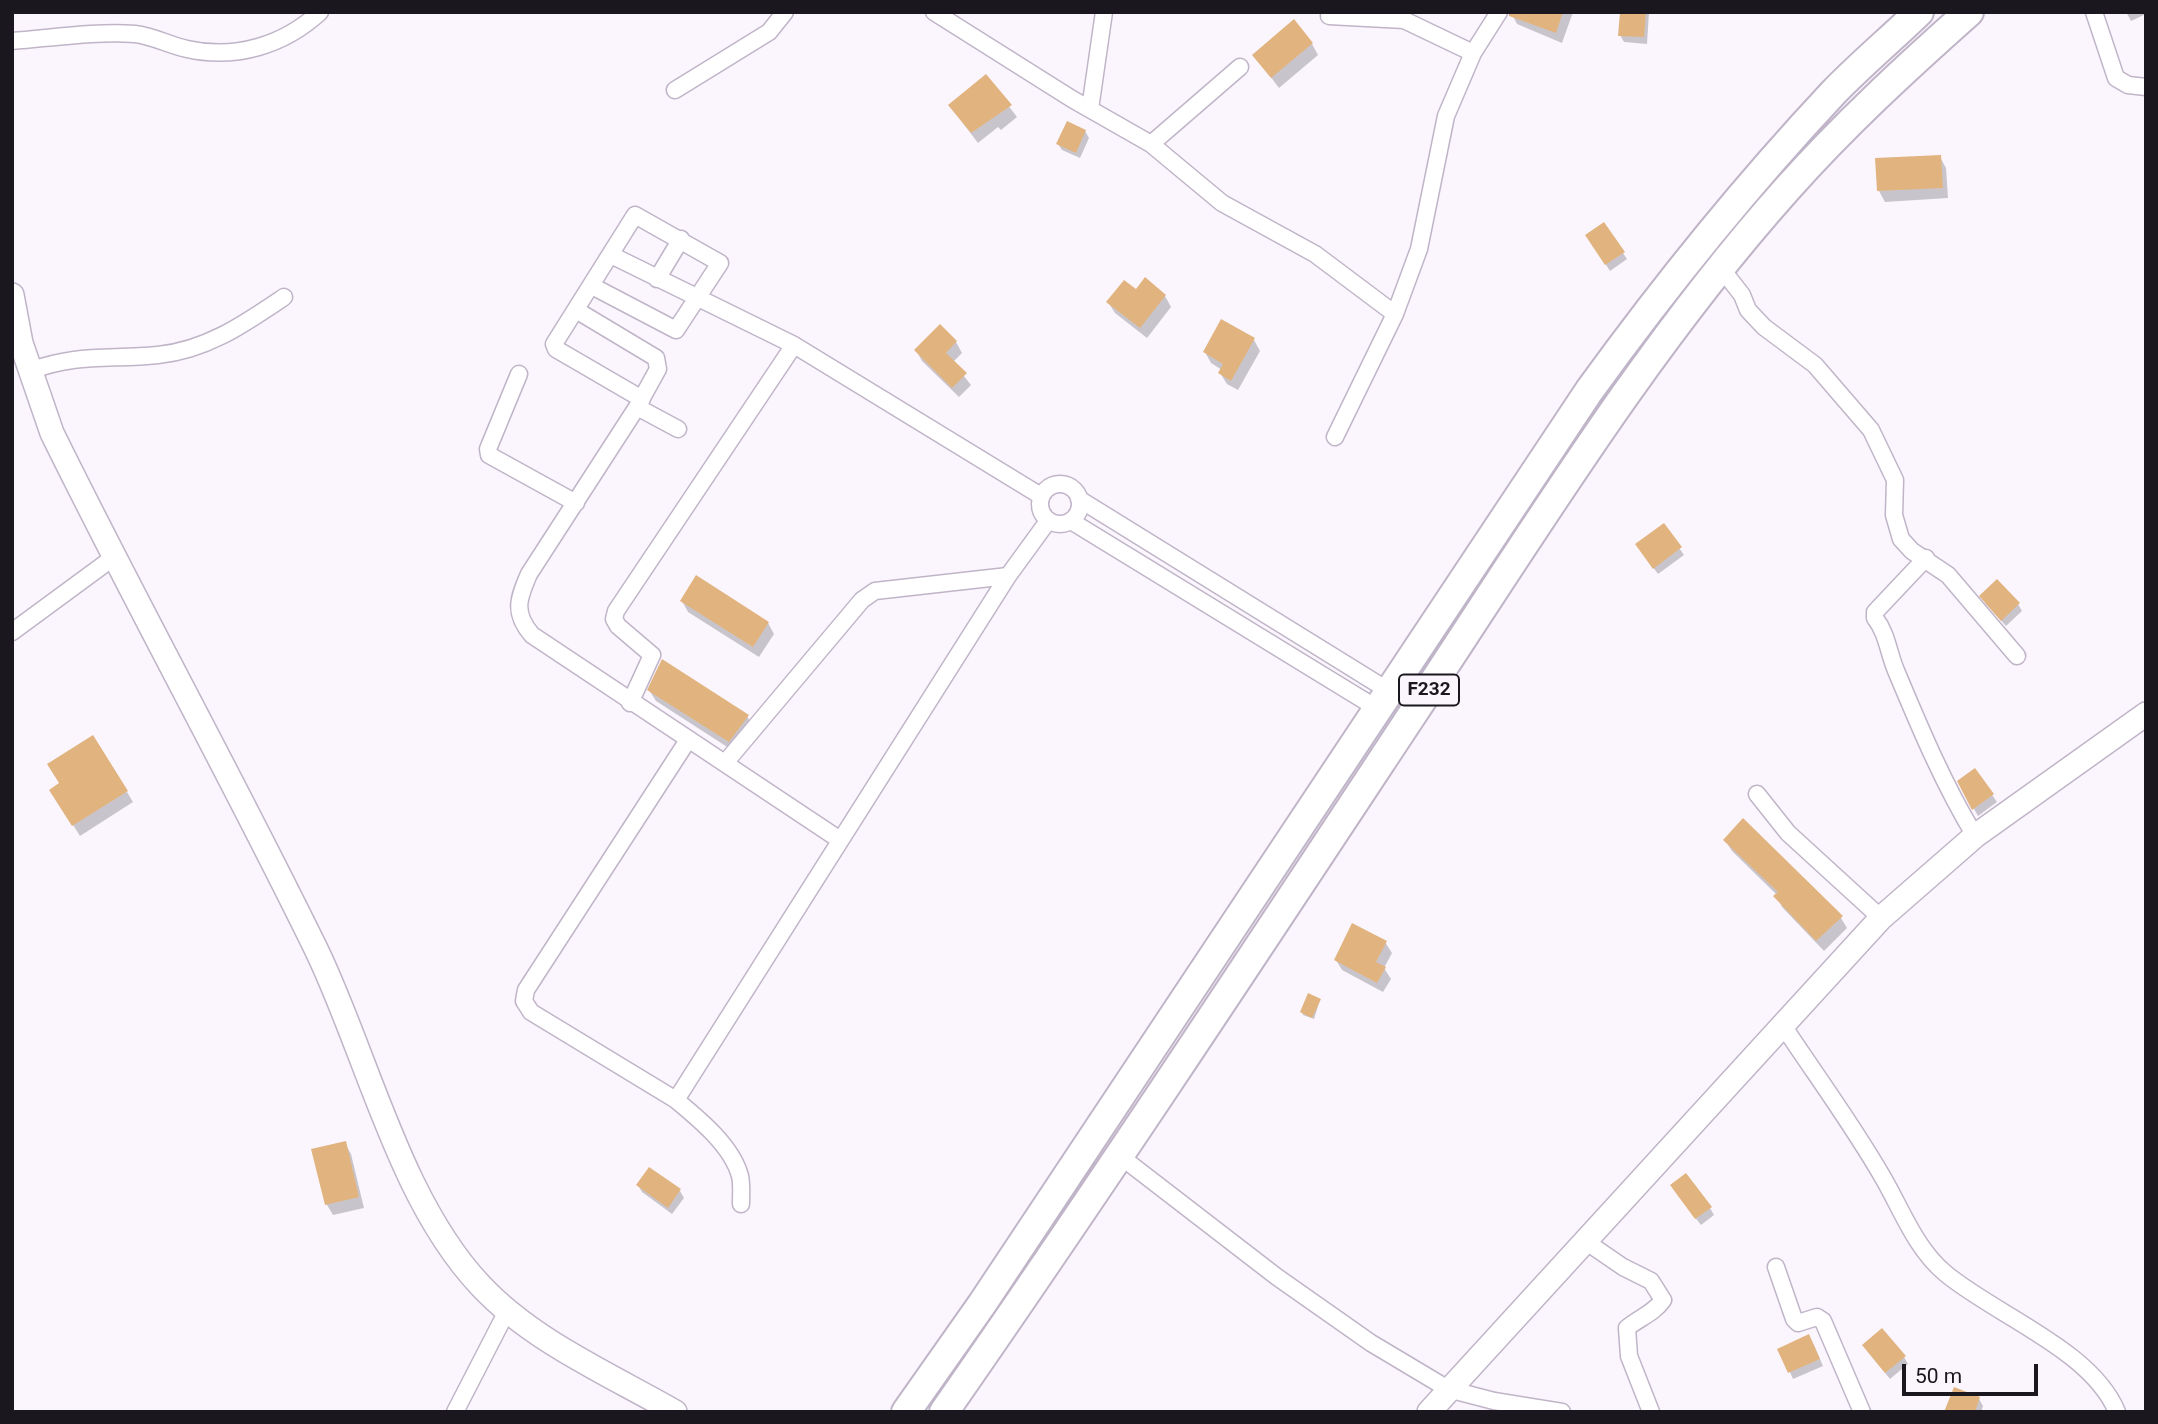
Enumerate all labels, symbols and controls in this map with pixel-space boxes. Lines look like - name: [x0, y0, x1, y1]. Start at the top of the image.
- road number: F232: [1399, 674, 1459, 706]
- scale bar: [1906, 1350, 2042, 1394]
- text: 50 m: [1915, 1364, 1962, 1388]

